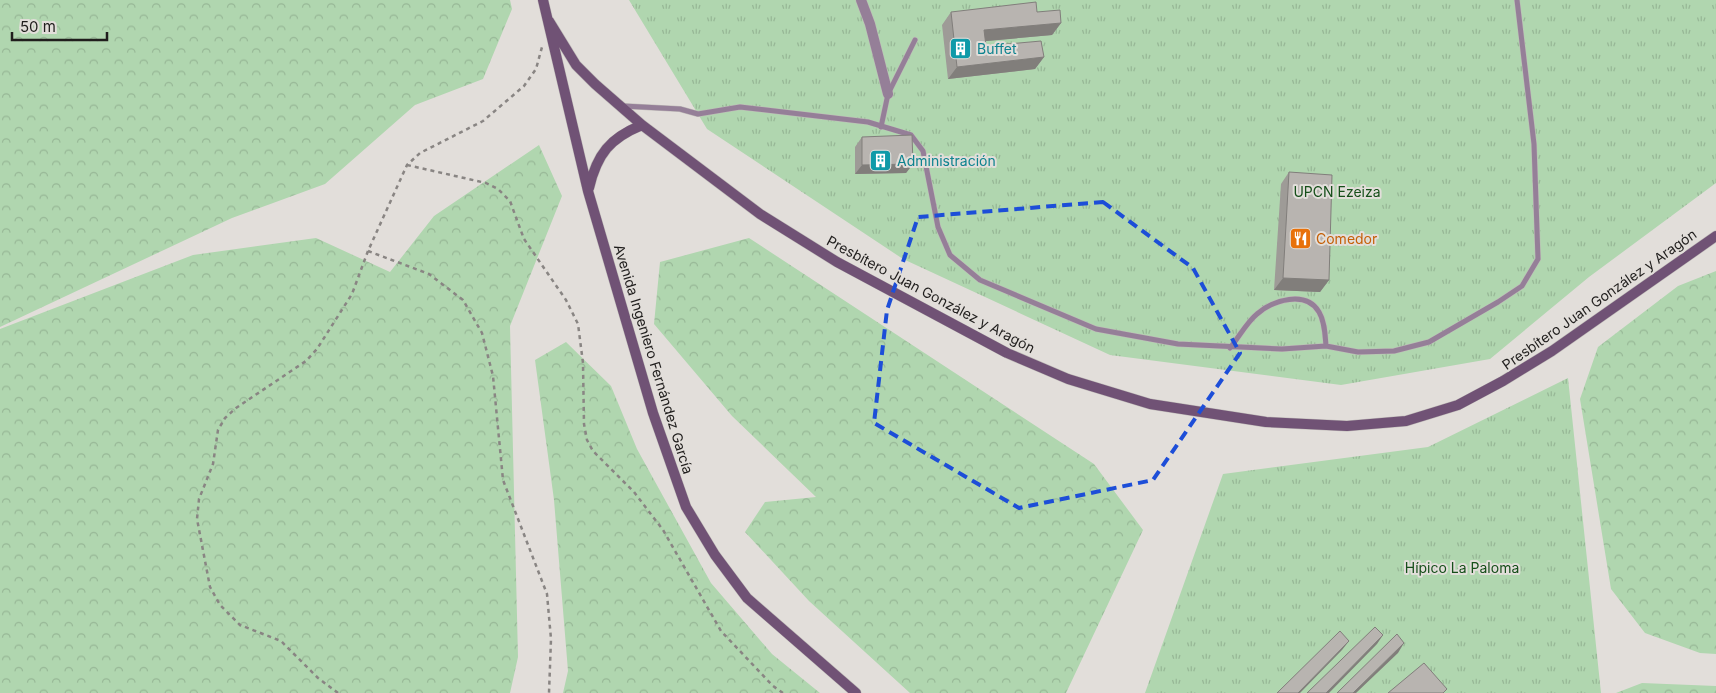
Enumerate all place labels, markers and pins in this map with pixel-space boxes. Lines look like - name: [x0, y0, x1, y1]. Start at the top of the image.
- building icon: Buffet: [949, 36, 973, 60]
- place label: Buffet: [977, 40, 1017, 57]
- building icon: Administración: [869, 148, 893, 172]
- place label: Administración: [897, 152, 996, 169]
- restaurant icon: Comedor: [1288, 226, 1312, 250]
- place label: Comedor: [1316, 230, 1377, 247]

